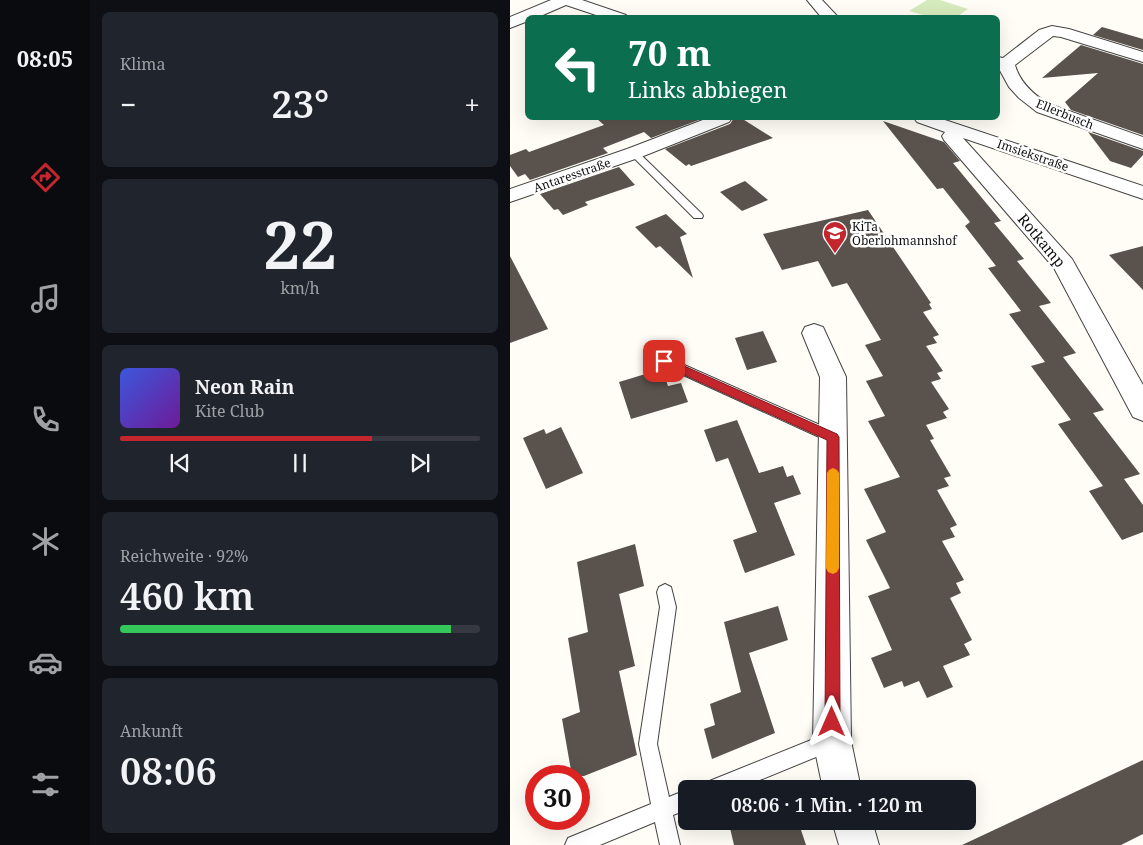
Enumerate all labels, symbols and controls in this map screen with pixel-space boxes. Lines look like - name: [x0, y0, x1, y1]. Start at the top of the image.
- text: 70 m: [628, 29, 711, 76]
- icon: left: [545, 35, 610, 100]
- text: 08:05: [17, 43, 73, 73]
- text: Klima: [120, 53, 165, 75]
- text: Links abbiegen: [628, 74, 787, 104]
- text: 23°: [271, 77, 329, 129]
- text: −: [120, 85, 136, 123]
- text: +: [464, 85, 480, 123]
- street label: Ellerbusch: [1034, 95, 1097, 133]
- street label: Imsiekstraße: [995, 135, 1071, 175]
- street label: Antaresstraße: [531, 154, 613, 196]
- icon: directions: [28, 160, 63, 195]
- text: 22: [263, 200, 337, 288]
- street label: Rotkamp: [1014, 209, 1070, 271]
- place label: KiTa Oberlohmannshof: [852, 218, 958, 249]
- school or university icon: KiTa Oberlohmannshof: [822, 220, 848, 254]
- text: km/h: [280, 277, 320, 299]
- icon: music: [28, 281, 63, 316]
- pin: [643, 340, 685, 382]
- icon: arrive: [650, 347, 678, 375]
- text: Neon Rain: [195, 374, 294, 400]
- text: Kite Club: [195, 400, 264, 422]
- icon: phone: [28, 402, 63, 437]
- icon: previous: [166, 449, 194, 477]
- icon: pause: [286, 449, 314, 477]
- icon: next: [406, 449, 434, 477]
- icon: climate: [28, 524, 63, 559]
- text: Reichweite · 92%: [120, 545, 248, 567]
- text: 460 km: [120, 569, 254, 621]
- icon: car: [28, 645, 63, 680]
- position arrow: [805, 695, 857, 747]
- text: Ankunft: [120, 720, 183, 742]
- text: 08:06: [120, 744, 217, 796]
- speed limit sign: 30: [525, 765, 590, 830]
- icon: filters: [28, 767, 63, 802]
- text: 08:06 · 1 Min. · 120 m: [731, 792, 923, 818]

